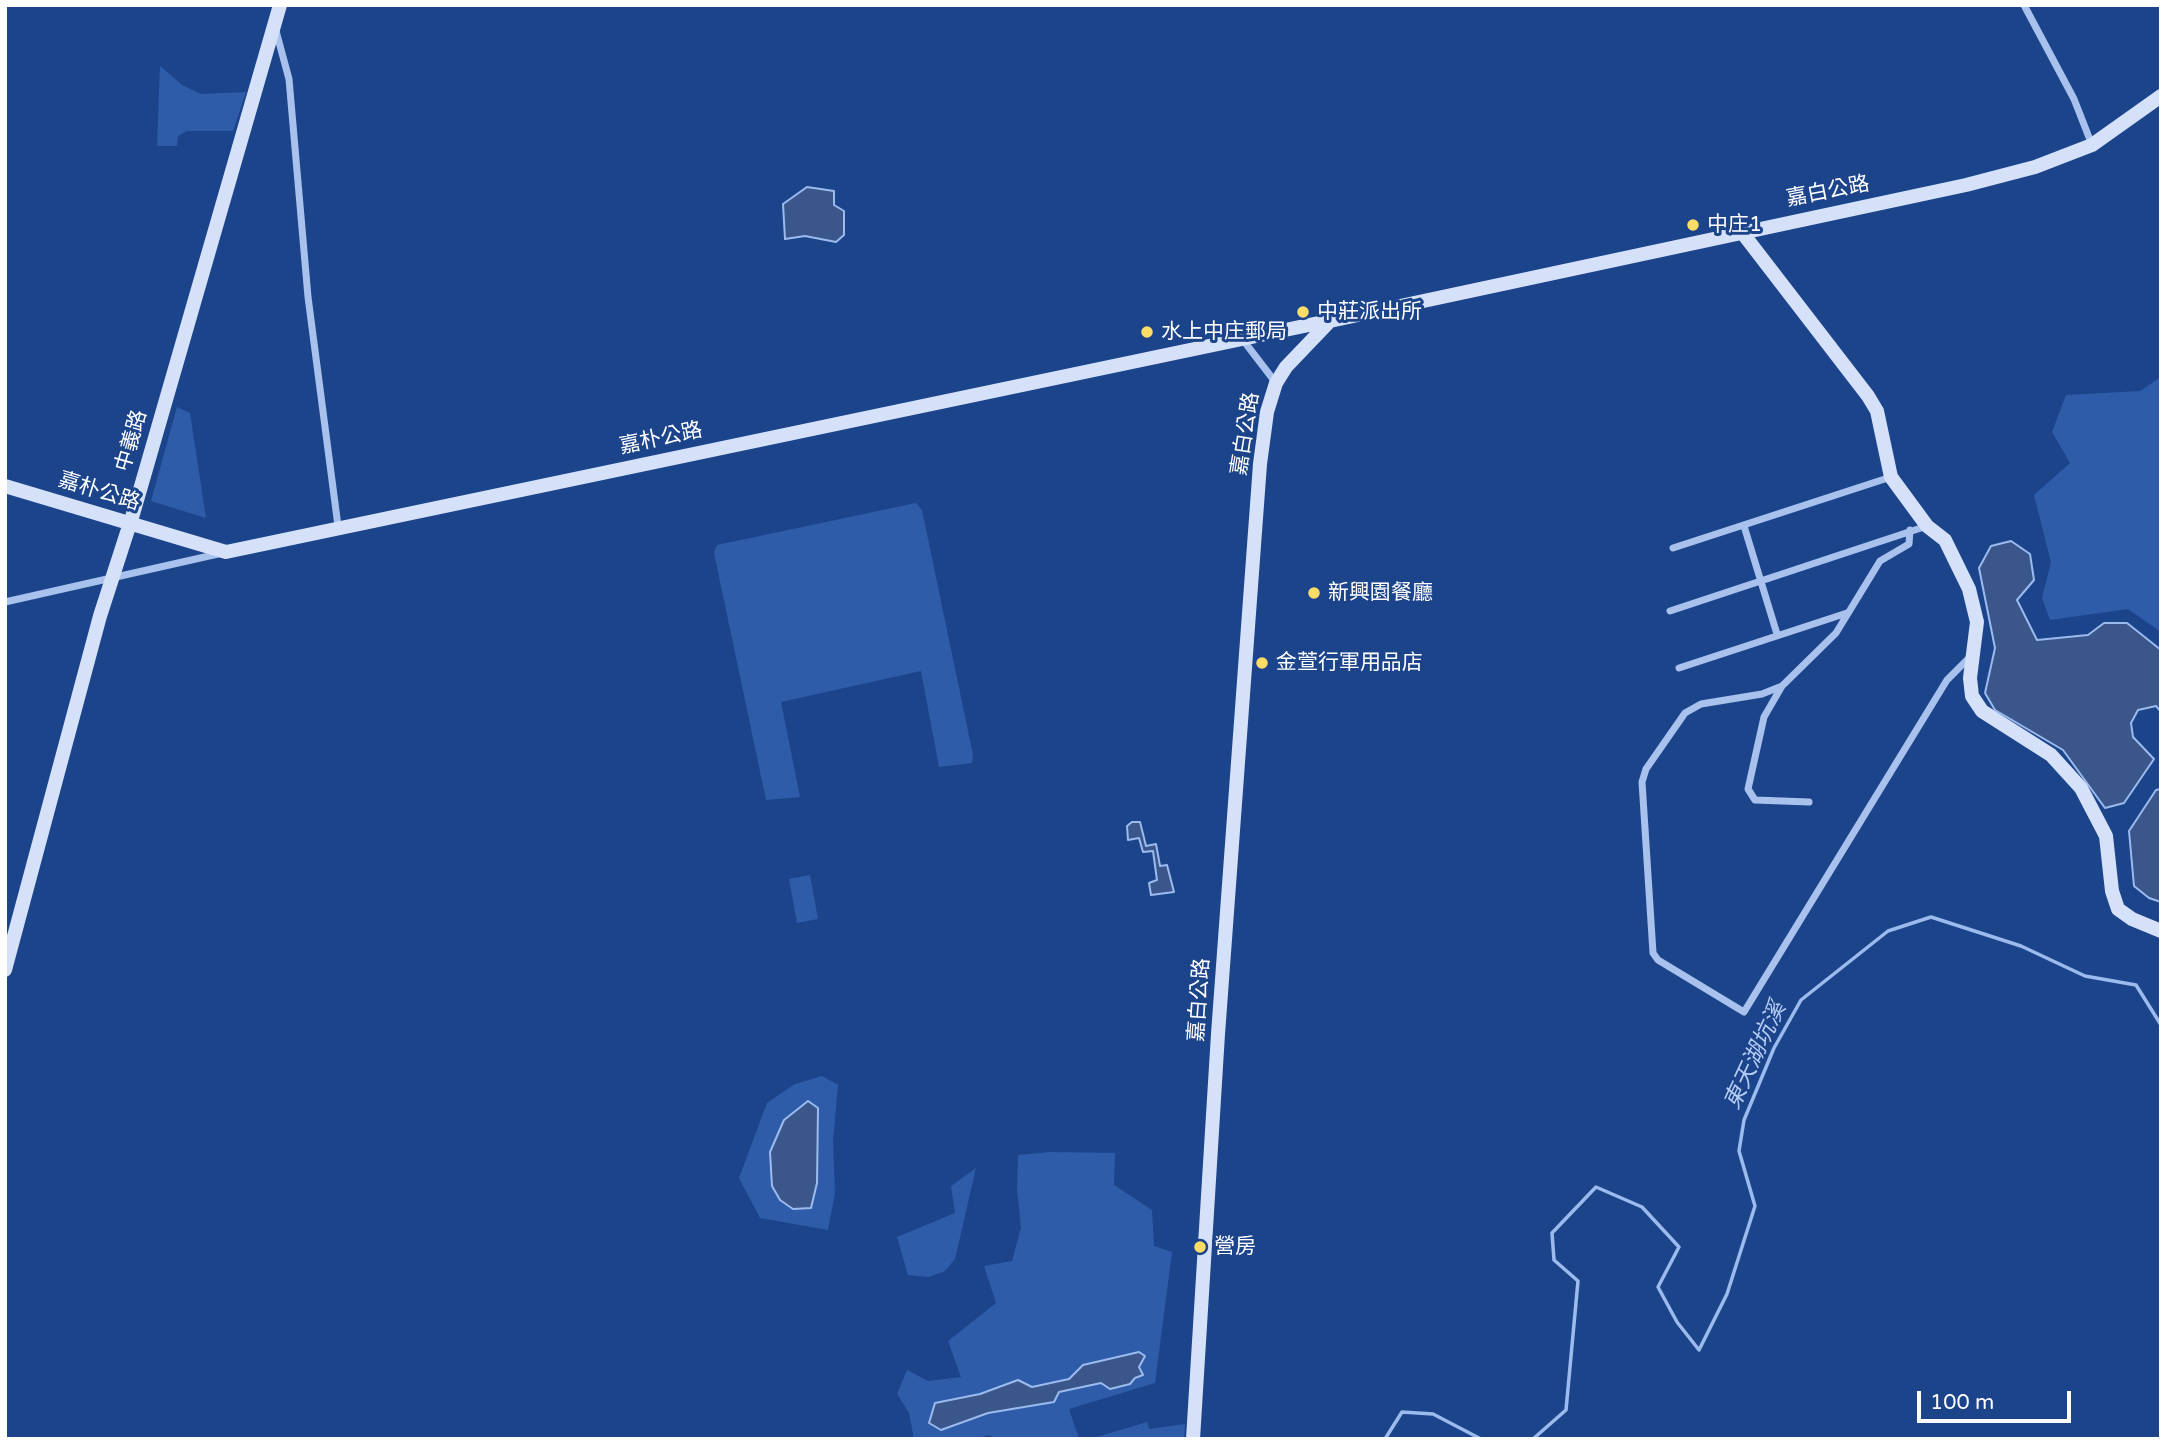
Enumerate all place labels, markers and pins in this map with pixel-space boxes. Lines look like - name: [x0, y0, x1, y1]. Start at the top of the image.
- place label: 中庄1: [1707, 212, 1762, 238]
- marker: 中庄1: [1685, 217, 1701, 233]
- place label: 中莊派出所: [1317, 299, 1422, 325]
- marker: 中莊派出所: [1295, 304, 1311, 320]
- place label: 水上中庄郵局: [1161, 319, 1287, 345]
- marker: 水上中庄郵局: [1139, 324, 1155, 340]
- place label: 新興園餐廳: [1328, 580, 1433, 606]
- marker: 新興園餐廳: [1306, 585, 1322, 601]
- place label: 金萱行軍用品店: [1276, 650, 1423, 676]
- marker: 金萱行軍用品店: [1254, 655, 1270, 671]
- place label: 營房: [1214, 1234, 1256, 1260]
- marker: 營房: [1192, 1239, 1208, 1255]

